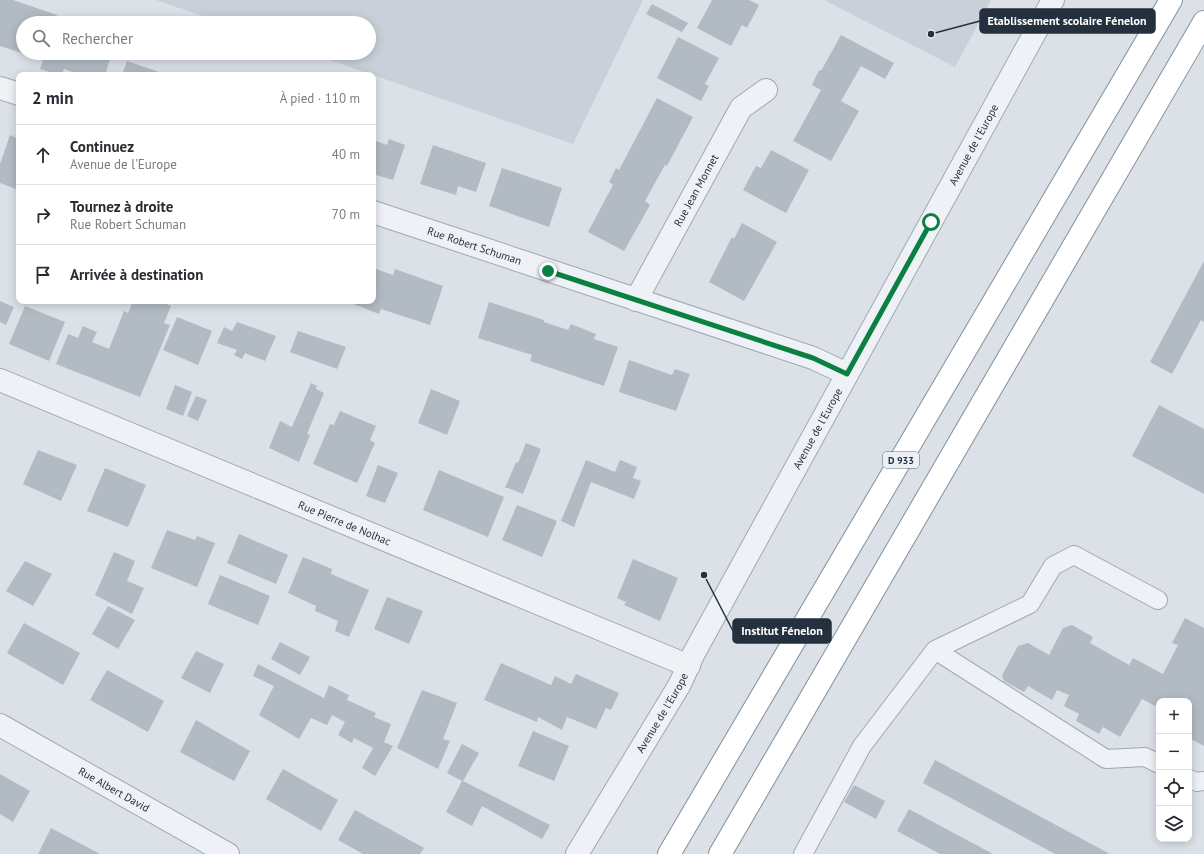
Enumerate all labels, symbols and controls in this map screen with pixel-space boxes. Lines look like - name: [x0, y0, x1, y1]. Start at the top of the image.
- callout: Etablissement scolaire Fénelon: [980, 9, 1155, 33]
- text: Etablissement scolaire Fénelon: [987, 13, 1147, 28]
- search box: [16, 16, 376, 60]
- icon: search: [30, 27, 52, 49]
- text: Rechercher: [62, 29, 133, 48]
- text: 2 min: [32, 87, 73, 109]
- text: À pied · 110 m: [280, 90, 360, 107]
- street label: Avenue de l'Europe: [946, 101, 1002, 188]
- text: Continuez: [70, 137, 134, 156]
- icon: ahead: [32, 144, 54, 166]
- text: 40 m: [332, 146, 360, 163]
- street label: Rue Jean Monnet: [671, 152, 721, 229]
- text: Avenue de l'Europe: [70, 156, 177, 173]
- text: Tournez à droite: [70, 197, 173, 216]
- icon: right: [32, 204, 54, 226]
- text: 70 m: [332, 206, 360, 223]
- route start: [922, 213, 940, 231]
- text: Rue Robert Schuman: [70, 216, 186, 233]
- street label: Rue Robert Schuman: [426, 224, 523, 268]
- route end: [539, 262, 557, 280]
- icon: arrive: [32, 264, 54, 286]
- text: Arrivée à destination: [70, 265, 203, 284]
- street label: Avenue de l'Europe: [790, 385, 846, 471]
- road number: D 933: [883, 452, 919, 468]
- street label: Rue Pierre de Nolhac: [296, 498, 393, 548]
- callout: Institut Fénelon: [733, 619, 831, 643]
- text: Institut Fénelon: [741, 623, 823, 638]
- street label: Avenue de l'Europe: [633, 670, 691, 755]
- map controls: [1156, 698, 1192, 842]
- button: +: [1156, 698, 1192, 734]
- button: −: [1156, 734, 1192, 770]
- street label: Rue Albert David: [76, 764, 152, 815]
- button: locate: [1156, 770, 1192, 806]
- button: layers: [1156, 806, 1192, 842]

